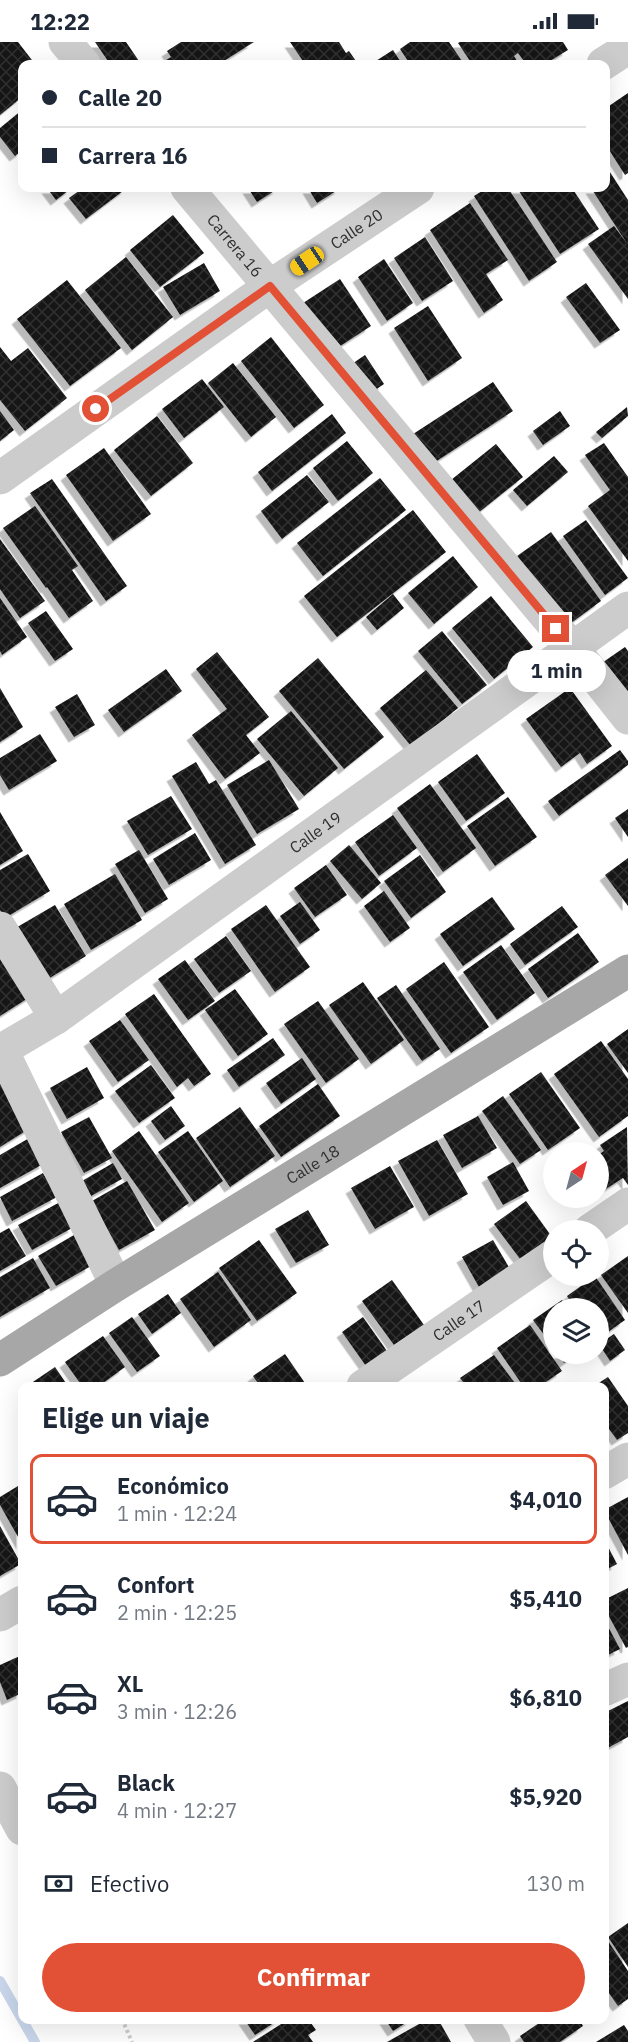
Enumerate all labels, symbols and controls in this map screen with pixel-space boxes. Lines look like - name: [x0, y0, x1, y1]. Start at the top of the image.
- text: 12:22: [30, 7, 90, 36]
- text: Calle 20: [78, 83, 162, 112]
- text: Carrera 16: [78, 141, 188, 170]
- street label: Calle 20: [326, 204, 387, 253]
- street label: Carrera 16: [203, 210, 267, 281]
- car: [287, 243, 327, 279]
- route start: [82, 395, 109, 422]
- route end: [542, 615, 569, 642]
- callout: 1 min: [506, 650, 606, 692]
- text: 1 min: [530, 657, 583, 684]
- street label: Calle 19: [286, 807, 345, 857]
- street label: Calle 18: [282, 1140, 343, 1188]
- north arrow: [543, 1142, 609, 1208]
- map controls: [543, 1142, 609, 1364]
- button: locate: [543, 1220, 609, 1286]
- street label: Calle 17: [429, 1295, 489, 1345]
- button: layers: [543, 1298, 609, 1364]
- text: Elige un viaje: [42, 1400, 210, 1435]
- text: Económico: [117, 1471, 229, 1500]
- icon: car: [45, 1472, 99, 1526]
- text: $4,010: [509, 1485, 582, 1514]
- text: 1 min · 12:24: [117, 1500, 237, 1527]
- text: Confort: [117, 1570, 195, 1599]
- icon: car: [45, 1571, 99, 1625]
- text: $5,410: [509, 1584, 582, 1613]
- text: 2 min · 12:25: [117, 1599, 237, 1626]
- text: XL: [117, 1669, 143, 1698]
- icon: car: [45, 1670, 99, 1724]
- text: $6,810: [509, 1683, 582, 1712]
- text: 3 min · 12:26: [117, 1698, 237, 1725]
- text: Black: [117, 1768, 175, 1797]
- icon: car: [45, 1769, 99, 1823]
- text: $5,920: [509, 1782, 582, 1811]
- text: 4 min · 12:27: [117, 1797, 237, 1824]
- icon: cash: [42, 1867, 75, 1900]
- text: Efectivo: [90, 1869, 169, 1898]
- text: 130 m: [527, 1870, 585, 1897]
- button: Confirmar: [42, 1943, 585, 2012]

